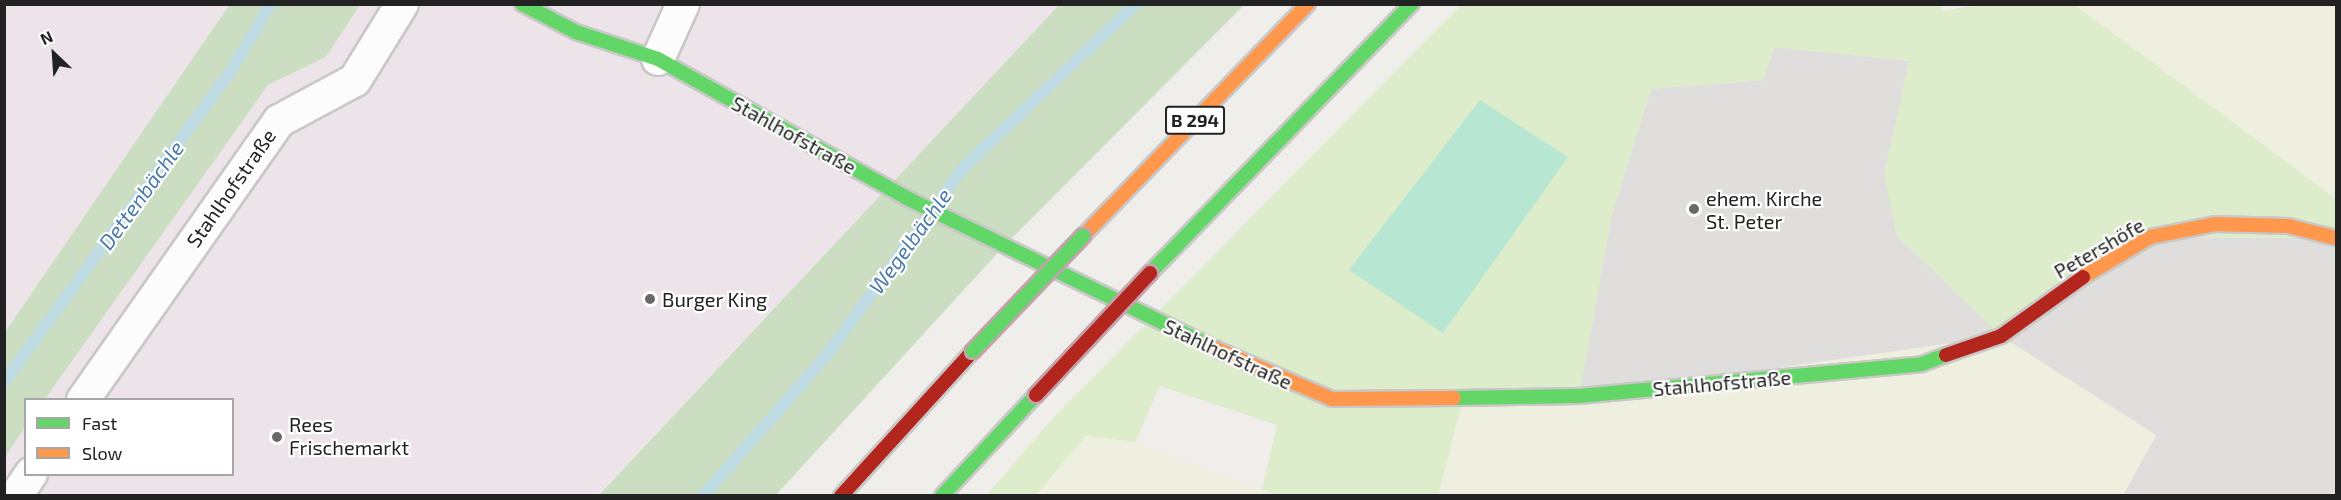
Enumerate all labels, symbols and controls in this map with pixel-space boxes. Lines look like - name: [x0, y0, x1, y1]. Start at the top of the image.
- north arrow: [24, 24, 84, 84]
- text: N: [37, 26, 55, 48]
- street label: Stahlhofstraße: [727, 91, 861, 179]
- road number: B 294: [1165, 105, 1225, 135]
- street label: Stahlhofstraße: [181, 124, 281, 252]
- water label: Dettenbächle: [93, 136, 189, 254]
- water label: Wegelbächle: [863, 183, 957, 299]
- place label: ehem. Kirche St. Peter: [1706, 186, 1822, 233]
- marker: ehem. Kirche St. Peter: [1687, 202, 1701, 216]
- street label: Petershöfe: [2050, 213, 2148, 283]
- place label: Burger King: [662, 287, 768, 311]
- marker: Burger King: [643, 292, 657, 306]
- street label: Stahlhofstraße: [1160, 314, 1296, 394]
- street label: Stahlhofstraße: [1652, 365, 1792, 401]
- legend: [24, 398, 234, 476]
- text: Fast: [82, 412, 117, 434]
- place label: Rees Frischemarkt: [289, 413, 409, 460]
- marker: Rees Frischemarkt: [270, 430, 284, 444]
- text: Slow: [82, 442, 122, 464]

